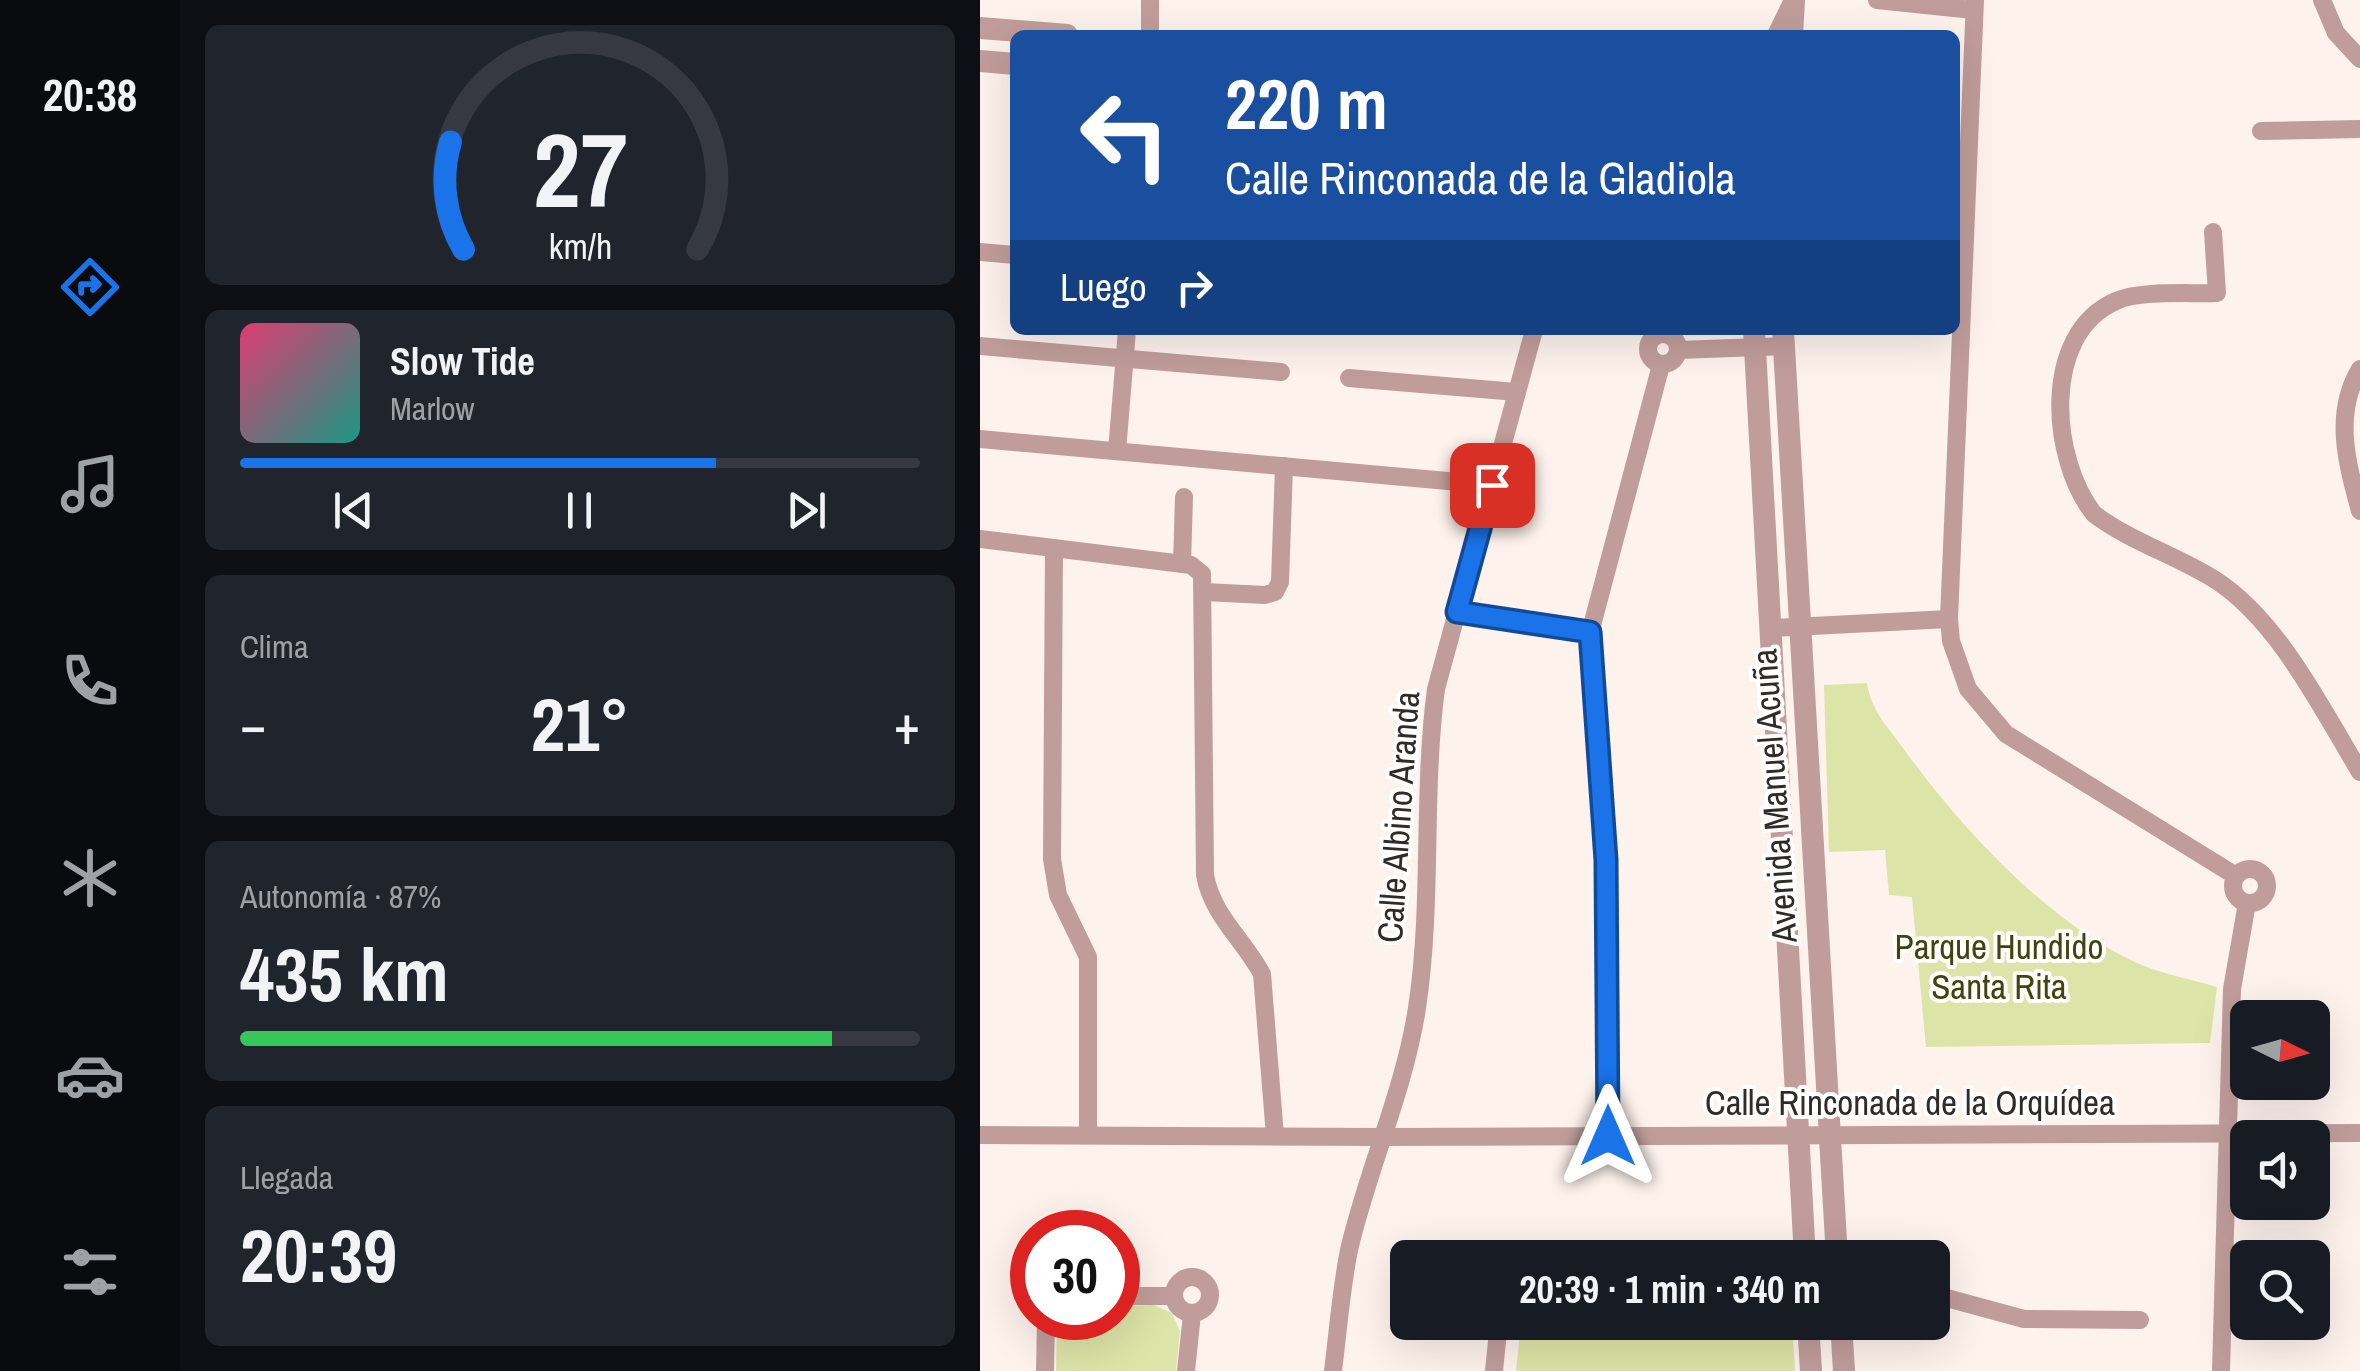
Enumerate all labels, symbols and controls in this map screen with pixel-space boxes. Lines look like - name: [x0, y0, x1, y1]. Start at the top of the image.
- text: 220 m: [1225, 57, 1388, 151]
- text: 20:38: [43, 64, 137, 125]
- icon: left: [1060, 70, 1190, 200]
- text: 27: [533, 99, 627, 239]
- text: Calle Rinconada de la Gladiola: [1225, 147, 1736, 208]
- text: km/h: [548, 222, 612, 270]
- icon: directions: [55, 252, 125, 322]
- icon: right: [1167, 260, 1222, 315]
- text: Luego: [1060, 262, 1147, 313]
- text: Slow Tide: [390, 336, 535, 387]
- text: Marlow: [390, 387, 475, 430]
- pin: [1450, 443, 1535, 528]
- icon: music: [55, 449, 125, 519]
- icon: arrive: [1465, 458, 1520, 513]
- icon: previous: [326, 483, 381, 538]
- icon: pause: [552, 483, 607, 538]
- icon: next: [779, 483, 834, 538]
- text: Clima: [240, 625, 309, 668]
- icon: phone: [55, 646, 125, 716]
- street label: Avenida Manuel Acuña: [1740, 647, 1808, 946]
- text: 21°: [531, 673, 629, 774]
- text: −: [240, 687, 266, 761]
- text: +: [894, 687, 920, 761]
- street label: Calle Albino Aranda: [1366, 690, 1430, 944]
- icon: climate: [55, 843, 125, 913]
- text: Autonomía · 87%: [240, 875, 441, 918]
- text: 435 km: [240, 923, 449, 1024]
- park label: Parque Hundido Santa Rita: [1894, 923, 2104, 1010]
- north arrow: [2230, 1000, 2330, 1100]
- map controls: [2230, 1000, 2330, 1340]
- icon: car: [55, 1040, 125, 1110]
- street label: Calle Rinconada de la Orquídea: [1705, 1079, 2115, 1126]
- position arrow: [1556, 1084, 1660, 1188]
- button: sound: [2230, 1120, 2330, 1220]
- text: Llegada: [240, 1156, 333, 1199]
- text: 20:39: [240, 1204, 397, 1305]
- speed limit sign: 30: [1010, 1210, 1140, 1340]
- icon: filters: [55, 1237, 125, 1307]
- button: search: [2230, 1240, 2330, 1340]
- text: 20:39 · 1 min · 340 m: [1519, 1264, 1821, 1315]

